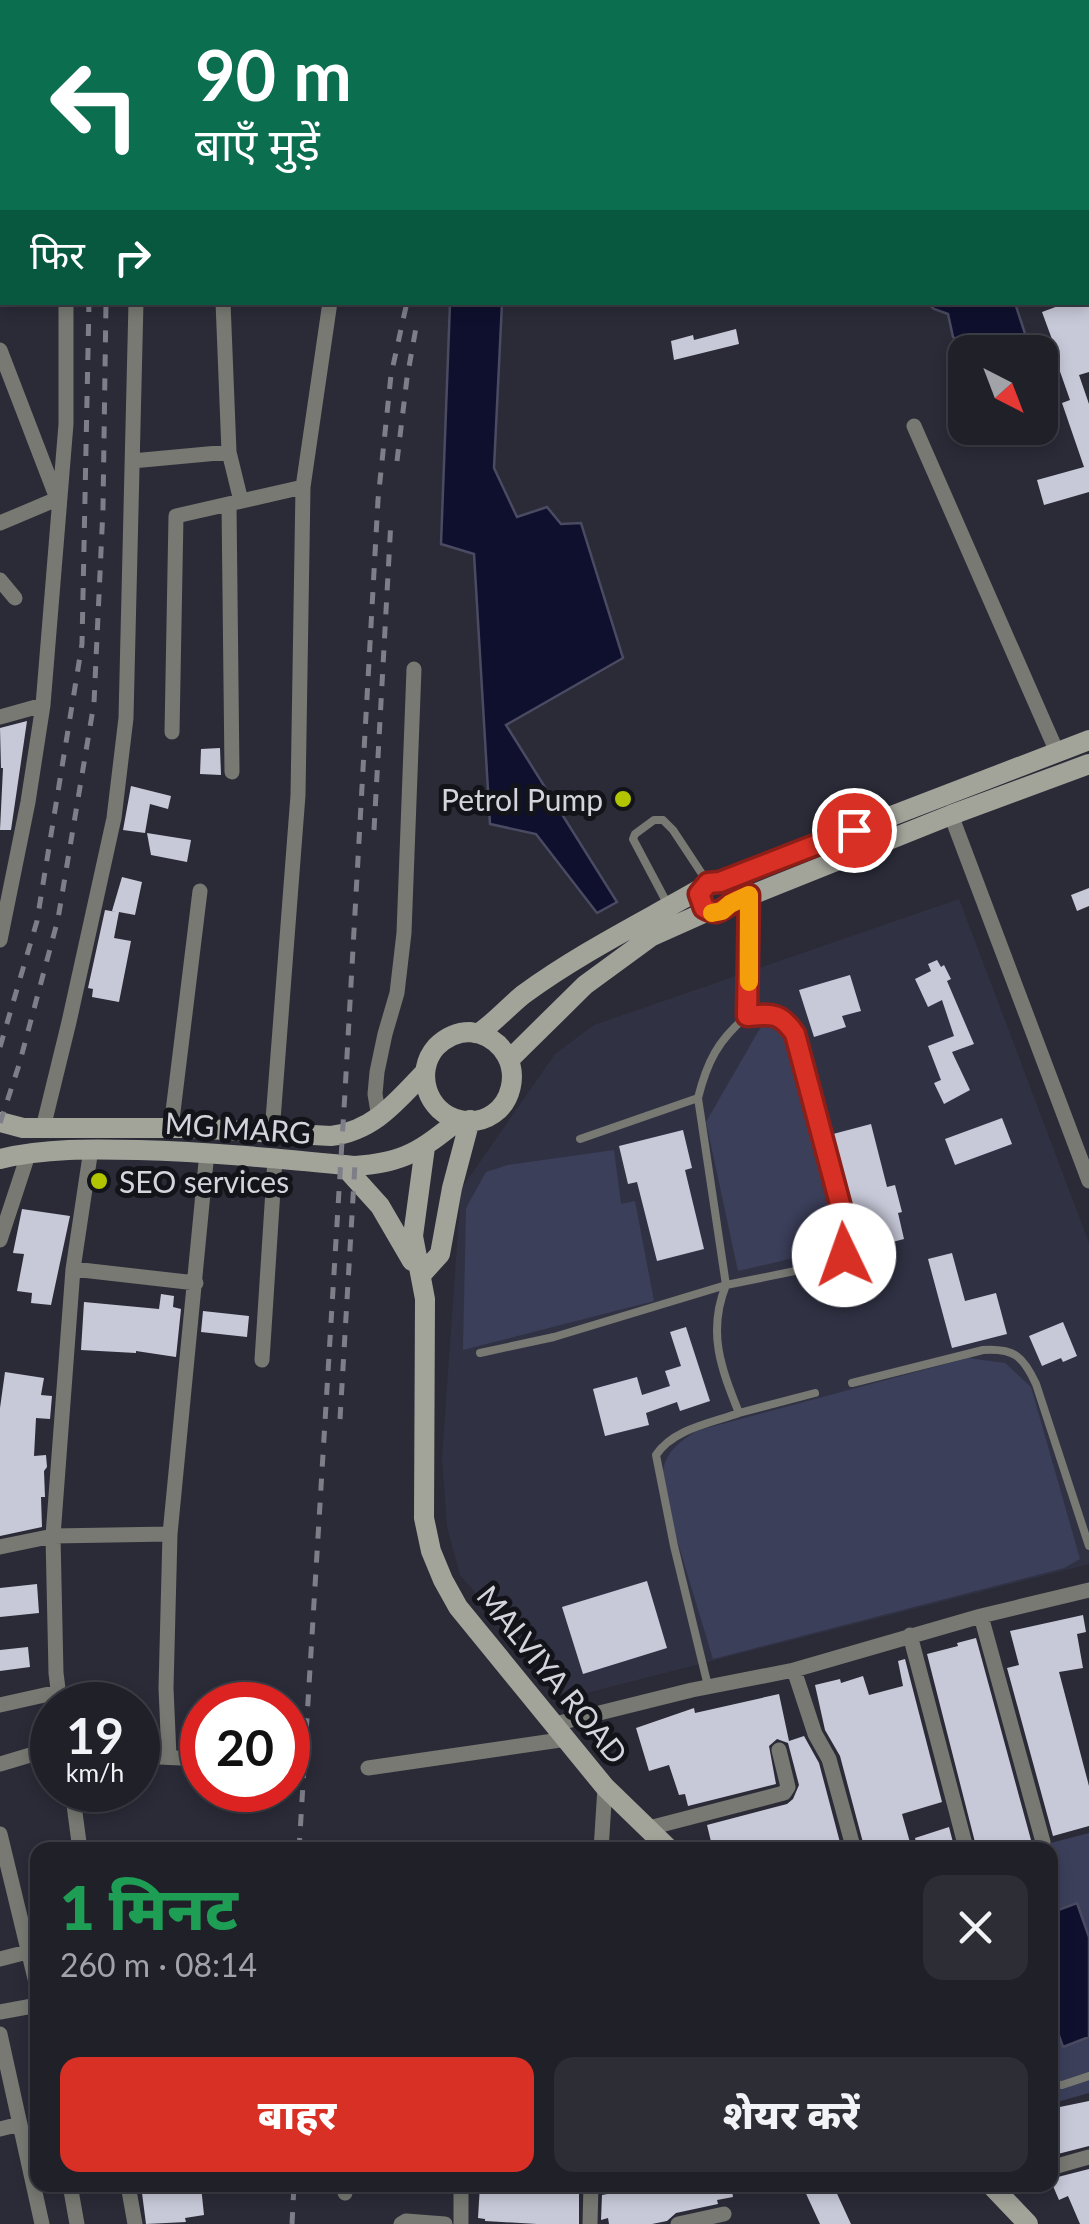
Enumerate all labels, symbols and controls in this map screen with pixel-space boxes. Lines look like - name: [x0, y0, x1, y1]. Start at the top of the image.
- text: 90 m: [195, 32, 352, 116]
- icon: left: [30, 40, 160, 170]
- text: बाएँ मुड़ें: [195, 117, 320, 171]
- icon: right: [105, 230, 160, 285]
- text: फिर: [30, 231, 85, 277]
- north arrow: [948, 335, 1058, 445]
- map controls: [948, 335, 1058, 445]
- place label: Petrol Pump: [441, 781, 603, 817]
- marker: Petrol Pump: [612, 788, 634, 810]
- pin: [812, 788, 897, 873]
- icon: arrive: [827, 803, 882, 858]
- street label: MG MARG: [164, 1104, 312, 1150]
- place label: SEO services: [119, 1163, 289, 1199]
- marker: SEO services: [88, 1170, 110, 1192]
- position arrow: [792, 1203, 896, 1307]
- street label: MALVIYA ROAD: [470, 1578, 636, 1770]
- speed limit sign: 20: [180, 1682, 310, 1812]
- text: 19: [66, 1705, 124, 1765]
- text: km/h: [66, 1757, 124, 1787]
- text: 1 मिनट: [60, 1871, 238, 1943]
- button: close: [923, 1875, 1028, 1980]
- text: 260 m · 08:14: [60, 1945, 257, 1984]
- button: बाहर: [60, 2057, 534, 2172]
- button: शेयर करें: [554, 2057, 1028, 2172]

